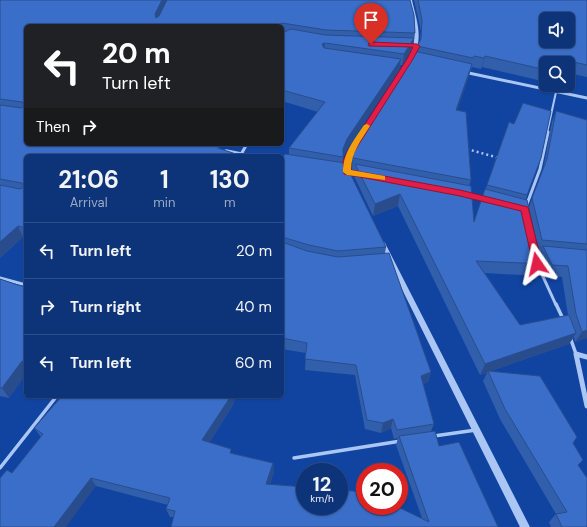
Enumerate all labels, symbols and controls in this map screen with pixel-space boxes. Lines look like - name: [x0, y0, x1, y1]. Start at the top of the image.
- pin: [354, 3, 388, 44]
- icon: arrive: [360, 9, 382, 31]
- map controls: [539, 12, 575, 92]
- button: sound: [539, 12, 575, 48]
- text: 20 m: [102, 35, 171, 72]
- icon: left: [36, 40, 88, 92]
- button: search: [539, 56, 575, 92]
- text: Turn left: [102, 71, 171, 95]
- icon: right: [78, 116, 100, 138]
- text: Then: [36, 117, 70, 137]
- text: 21:06: [58, 164, 119, 195]
- text: 1: [160, 164, 169, 195]
- text: 130: [210, 164, 250, 195]
- text: Arrival: [70, 194, 108, 211]
- text: min: [153, 194, 175, 211]
- text: m: [224, 194, 235, 211]
- icon: left: [36, 240, 58, 262]
- text: Turn left: [70, 241, 131, 261]
- text: 20 m: [236, 241, 272, 261]
- position arrow: [516, 243, 558, 285]
- icon: right: [36, 296, 58, 318]
- text: Turn right: [70, 297, 141, 317]
- text: 40 m: [235, 297, 272, 317]
- icon: left: [36, 352, 58, 374]
- text: Turn left: [70, 353, 131, 373]
- text: 60 m: [235, 353, 272, 373]
- speed limit sign: 20: [356, 463, 408, 515]
- text: 12: [313, 471, 331, 497]
- text: km/h: [310, 492, 334, 505]

